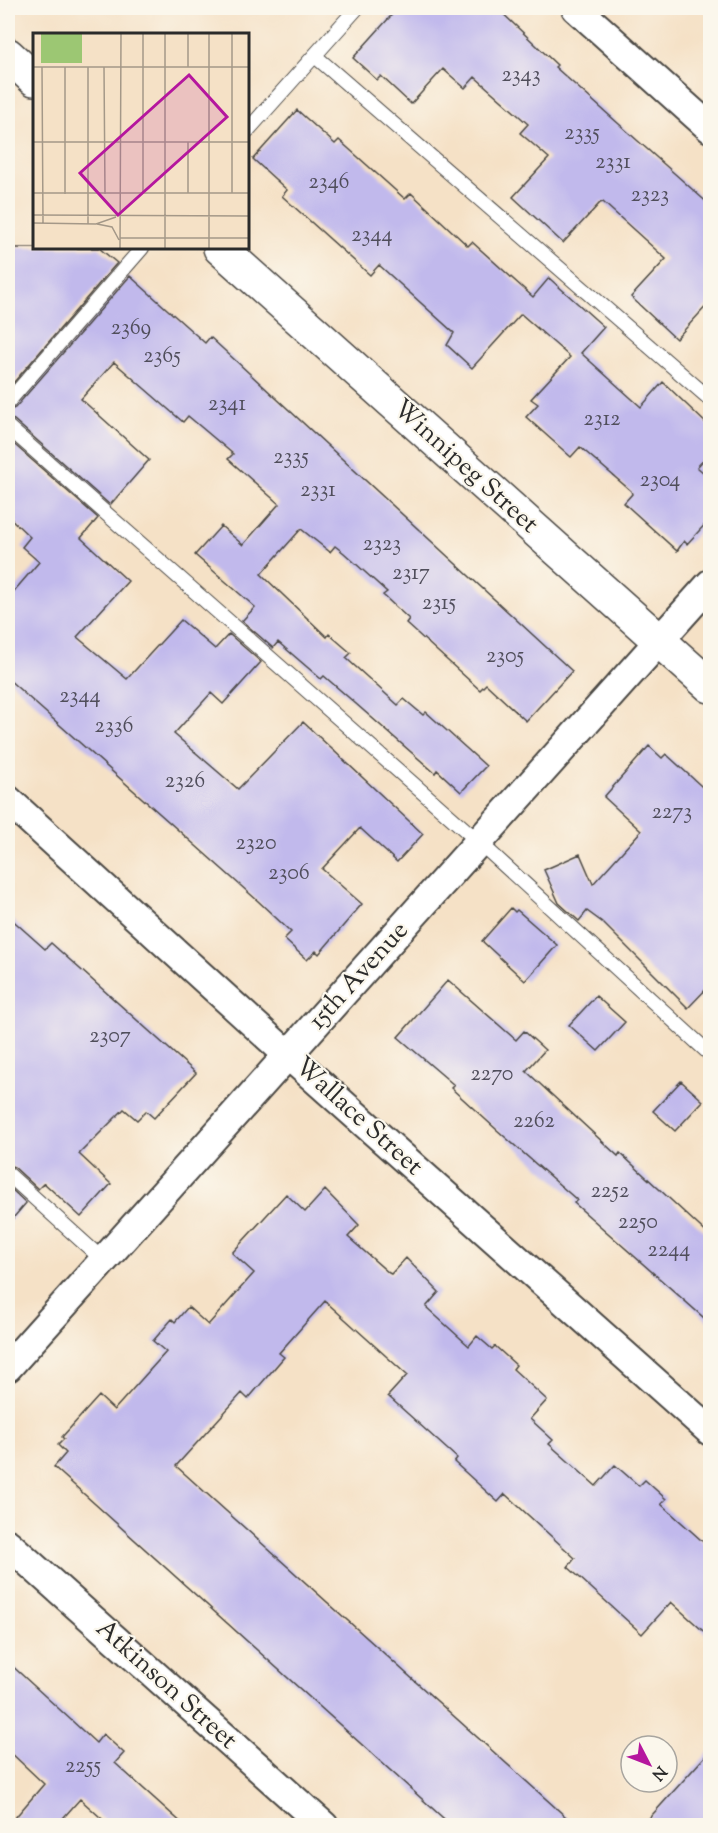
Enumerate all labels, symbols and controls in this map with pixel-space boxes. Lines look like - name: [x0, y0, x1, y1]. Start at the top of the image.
- inset map: [33, 33, 249, 249]
- house number: 2343: [501, 60, 541, 92]
- house number: 2335: [564, 118, 600, 150]
- house number: 2331: [595, 147, 631, 179]
- house number: 2346: [308, 167, 350, 199]
- house number: 2323: [631, 180, 669, 212]
- house number: 2344: [351, 220, 393, 252]
- house number: 2369: [111, 313, 151, 345]
- house number: 2365: [143, 341, 181, 373]
- house number: 2341: [208, 389, 246, 421]
- street label: Winnipeg Street: [384, 391, 546, 543]
- house number: 2312: [584, 404, 620, 436]
- house number: 2335: [273, 442, 309, 474]
- house number: 2304: [640, 465, 680, 497]
- house number: 2331: [300, 475, 336, 507]
- house number: 2323: [363, 529, 401, 561]
- house number: 2317: [392, 558, 430, 590]
- house number: 2315: [422, 588, 457, 620]
- house number: 2305: [486, 641, 525, 673]
- house number: 2344: [59, 681, 101, 713]
- house number: 2336: [95, 711, 133, 743]
- house number: 2326: [165, 766, 205, 798]
- house number: 2273: [652, 797, 692, 829]
- house number: 2320: [235, 828, 277, 860]
- house number: 2306: [268, 858, 310, 890]
- street label: 15th Avenue: [300, 914, 418, 1038]
- house number: 2307: [89, 1021, 131, 1053]
- street label: Wallace Street: [285, 1049, 431, 1185]
- house number: 2270: [471, 1059, 513, 1091]
- house number: 2262: [513, 1106, 555, 1138]
- house number: 2252: [591, 1176, 629, 1208]
- house number: 2250: [618, 1207, 658, 1239]
- house number: 2244: [648, 1235, 690, 1267]
- street label: Atkinson Street: [87, 1611, 245, 1759]
- north arrow: [619, 1734, 679, 1794]
- house number: 2255: [65, 1751, 101, 1783]
- text: N: [645, 1760, 671, 1785]

